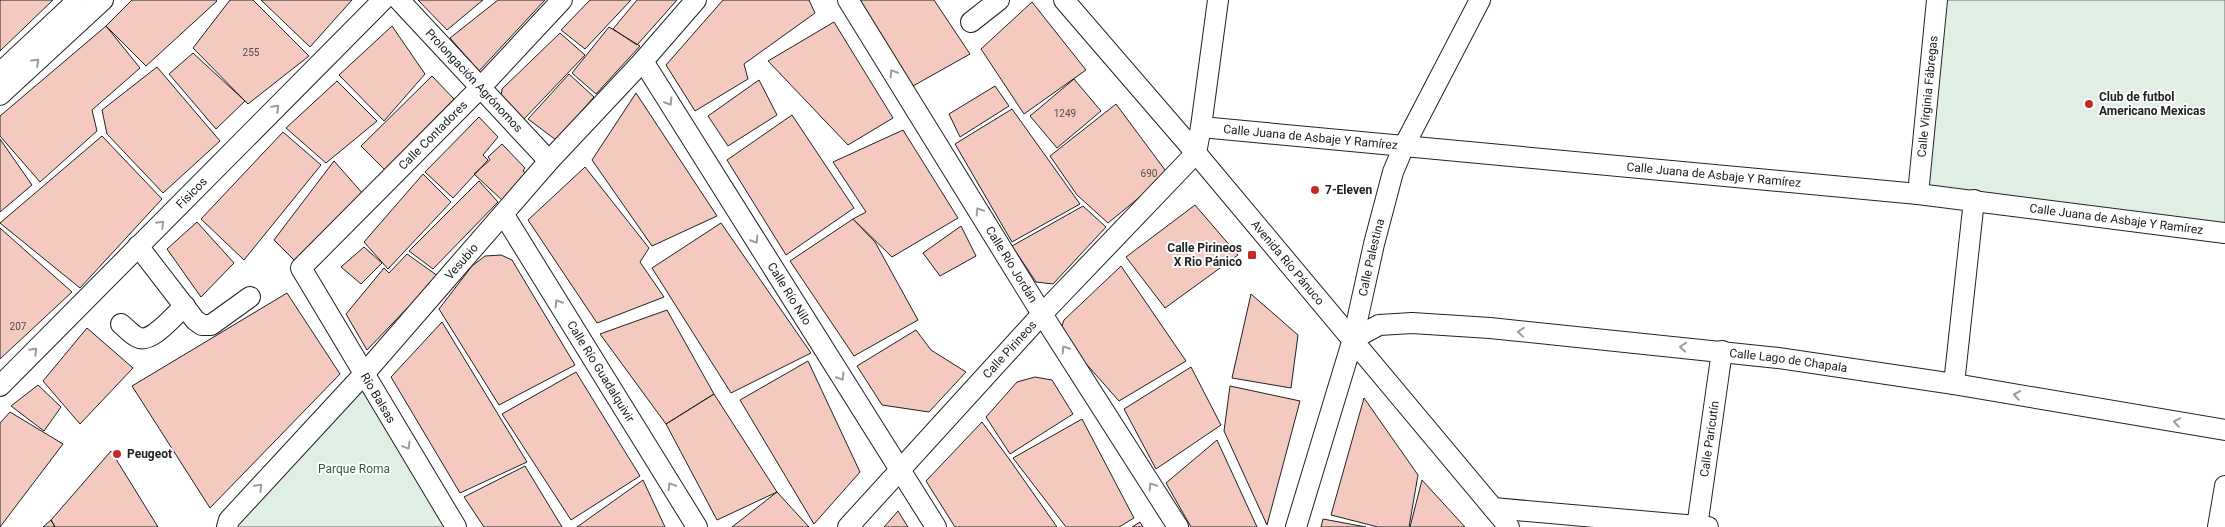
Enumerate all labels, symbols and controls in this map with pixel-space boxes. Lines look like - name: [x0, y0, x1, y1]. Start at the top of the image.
- street label: Prolongación Agrónomos: [422, 26, 526, 135]
- street label: Calle Virginia Fábregas: [1915, 35, 1940, 158]
- house number: 255: [243, 47, 260, 58]
- one-way arrow: [30, 59, 39, 68]
- one-way arrow: [890, 69, 900, 78]
- place label: Club de futbol Americano Mexicas: [2099, 90, 2206, 118]
- one-way arrow: [662, 97, 672, 106]
- street label: Calle Contadores: [396, 98, 470, 173]
- marker: Club de futbol Americano Mexicas: [2083, 98, 2095, 110]
- one-way arrow: [270, 105, 279, 114]
- house number: 1249: [1054, 108, 1076, 119]
- street label: Calle Juana de Asbaje Y Ramírez: [1223, 122, 1398, 152]
- street label: Calle Juana de Asbaje Y Ramírez: [1626, 160, 1802, 190]
- house number: 690: [1141, 168, 1158, 179]
- street label: Físicos: [173, 174, 210, 211]
- place label: 7-Eleven: [1325, 183, 1372, 197]
- marker: 7-Eleven: [1309, 184, 1321, 196]
- street label: Calle Juana de Asbaje Y Ramírez: [2029, 201, 2204, 237]
- one-way arrow: [975, 208, 985, 217]
- street label: Avenida Río Pánuco: [1248, 217, 1327, 308]
- street label: Calle Palestina: [1356, 217, 1387, 298]
- one-way arrow: [155, 220, 164, 229]
- street label: Calle Río Jordán: [983, 224, 1040, 305]
- one-way arrow: [749, 234, 758, 243]
- street label: Vesubio: [442, 241, 481, 282]
- place label: Calle Pirineos X Rio Pánico: [1167, 241, 1242, 269]
- marker: Calle Pirineos X Rio Pánico: [1246, 249, 1258, 261]
- street label: Calle Río Nilo: [765, 260, 814, 328]
- one-way arrow: [555, 299, 564, 308]
- street label: Calle Río Guadalquivir: [564, 318, 637, 425]
- street label: Calle Pirineos: [980, 318, 1039, 381]
- house number: 207: [10, 321, 27, 332]
- one-way arrow: [1517, 327, 1525, 338]
- one-way arrow: [1678, 342, 1686, 353]
- one-way arrow: [1061, 345, 1071, 354]
- street label: Calle Lago de Chapala: [1729, 346, 1848, 375]
- one-way arrow: [28, 348, 37, 357]
- street label: Río Balsas: [358, 370, 398, 426]
- one-way arrow: [835, 372, 845, 381]
- one-way arrow: [2012, 390, 2021, 400]
- street label: Calle Paricutín: [1697, 400, 1722, 478]
- one-way arrow: [2173, 417, 2181, 427]
- one-way arrow: [400, 441, 410, 450]
- place label: Peugeot: [127, 447, 172, 461]
- marker: Peugeot: [111, 448, 123, 460]
- park label: Parque Roma: [318, 462, 390, 476]
- one-way arrow: [668, 482, 678, 491]
- one-way arrow: [1149, 482, 1158, 492]
- one-way arrow: [253, 484, 262, 493]

